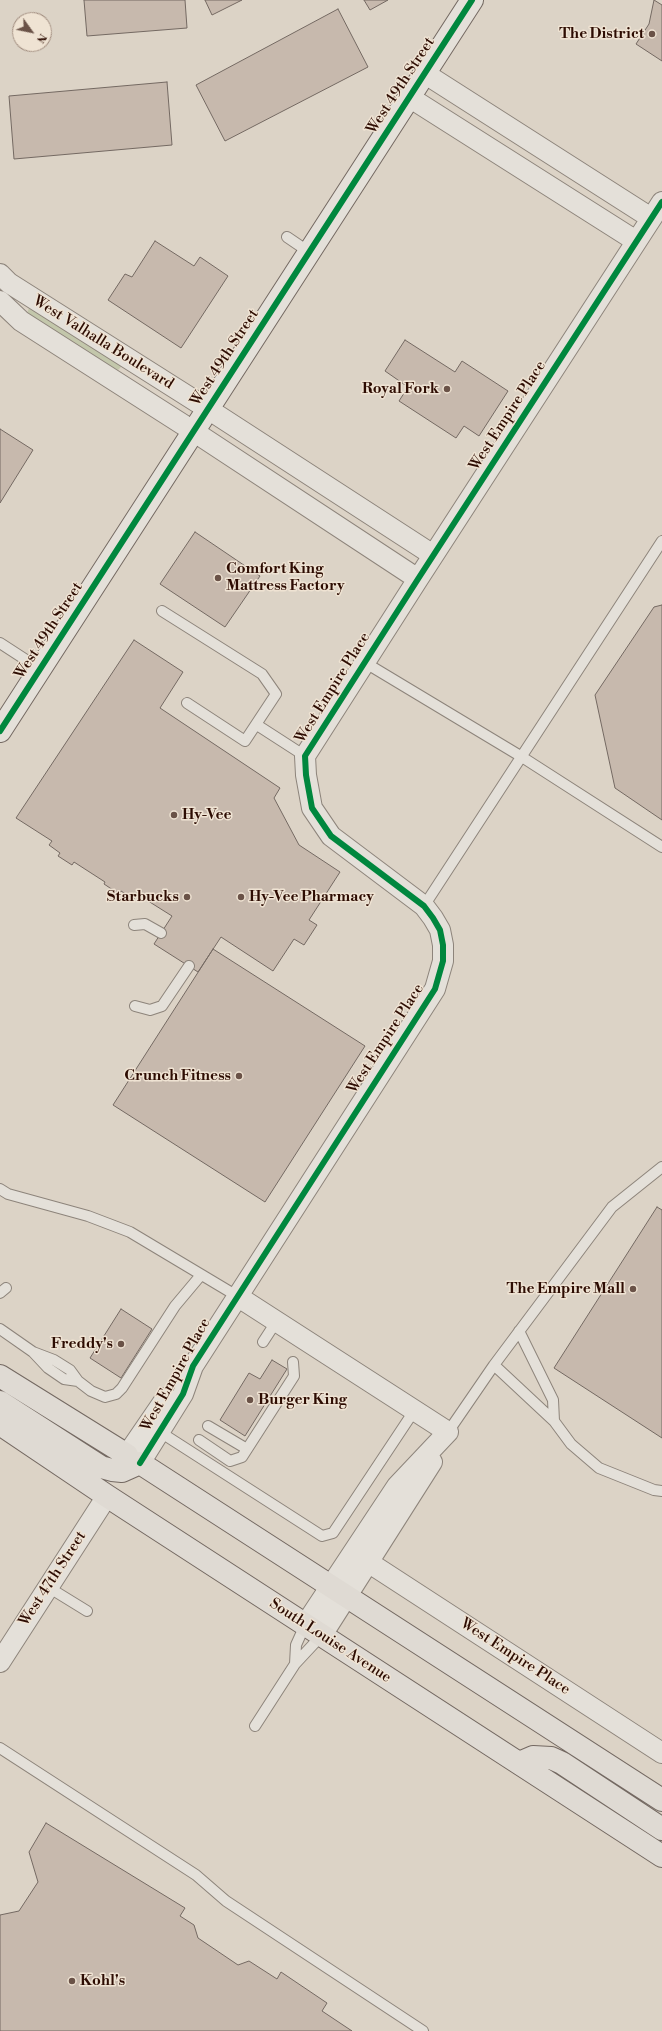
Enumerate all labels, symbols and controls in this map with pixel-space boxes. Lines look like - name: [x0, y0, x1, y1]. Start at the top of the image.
- north arrow: [12, 12, 52, 52]
- place label: The District: [559, 25, 644, 43]
- marker: The District: [647, 29, 657, 39]
- text: N: [33, 31, 49, 45]
- street label: West 49th Street: [363, 34, 439, 138]
- street label: West Valhalla Boulevard: [29, 292, 177, 394]
- street label: West 49th Street: [187, 306, 263, 410]
- street label: West Empire Place: [466, 358, 550, 474]
- place label: Royal Fork: [362, 380, 439, 398]
- marker: Royal Fork: [442, 384, 452, 394]
- place label: Comfort King Mattress Factory: [226, 560, 344, 595]
- marker: Comfort King Mattress Factory: [213, 573, 223, 583]
- street label: West 49th Street: [11, 579, 87, 683]
- street label: West Empire Place: [292, 629, 374, 747]
- place label: Hy-Vee: [182, 806, 231, 824]
- marker: Hy-Vee: [169, 810, 179, 820]
- place label: Starbucks: [107, 888, 179, 906]
- place label: Hy-Vee Pharmacy: [249, 888, 374, 906]
- marker: Starbucks: [182, 892, 192, 902]
- marker: Hy-Vee Pharmacy: [236, 892, 246, 902]
- street label: West Empire Place: [344, 981, 428, 1097]
- place label: Crunch Fitness: [124, 1067, 231, 1085]
- marker: Crunch Fitness: [234, 1071, 244, 1081]
- place label: The Empire Mall: [507, 1280, 625, 1298]
- marker: The Empire Mall: [628, 1284, 638, 1294]
- street label: West Empire Place: [137, 1315, 215, 1435]
- place label: Freddy's: [51, 1335, 113, 1353]
- marker: Freddy's: [116, 1339, 126, 1349]
- place label: Burger King: [258, 1391, 347, 1409]
- marker: Burger King: [245, 1395, 255, 1405]
- street label: West 47th Street: [16, 1528, 90, 1630]
- street label: South Louise Avenue: [266, 1595, 394, 1687]
- street label: West Empire Place: [457, 1615, 573, 1699]
- place label: Kohl's: [80, 1972, 125, 1990]
- marker: Kohl's: [67, 1976, 77, 1986]

